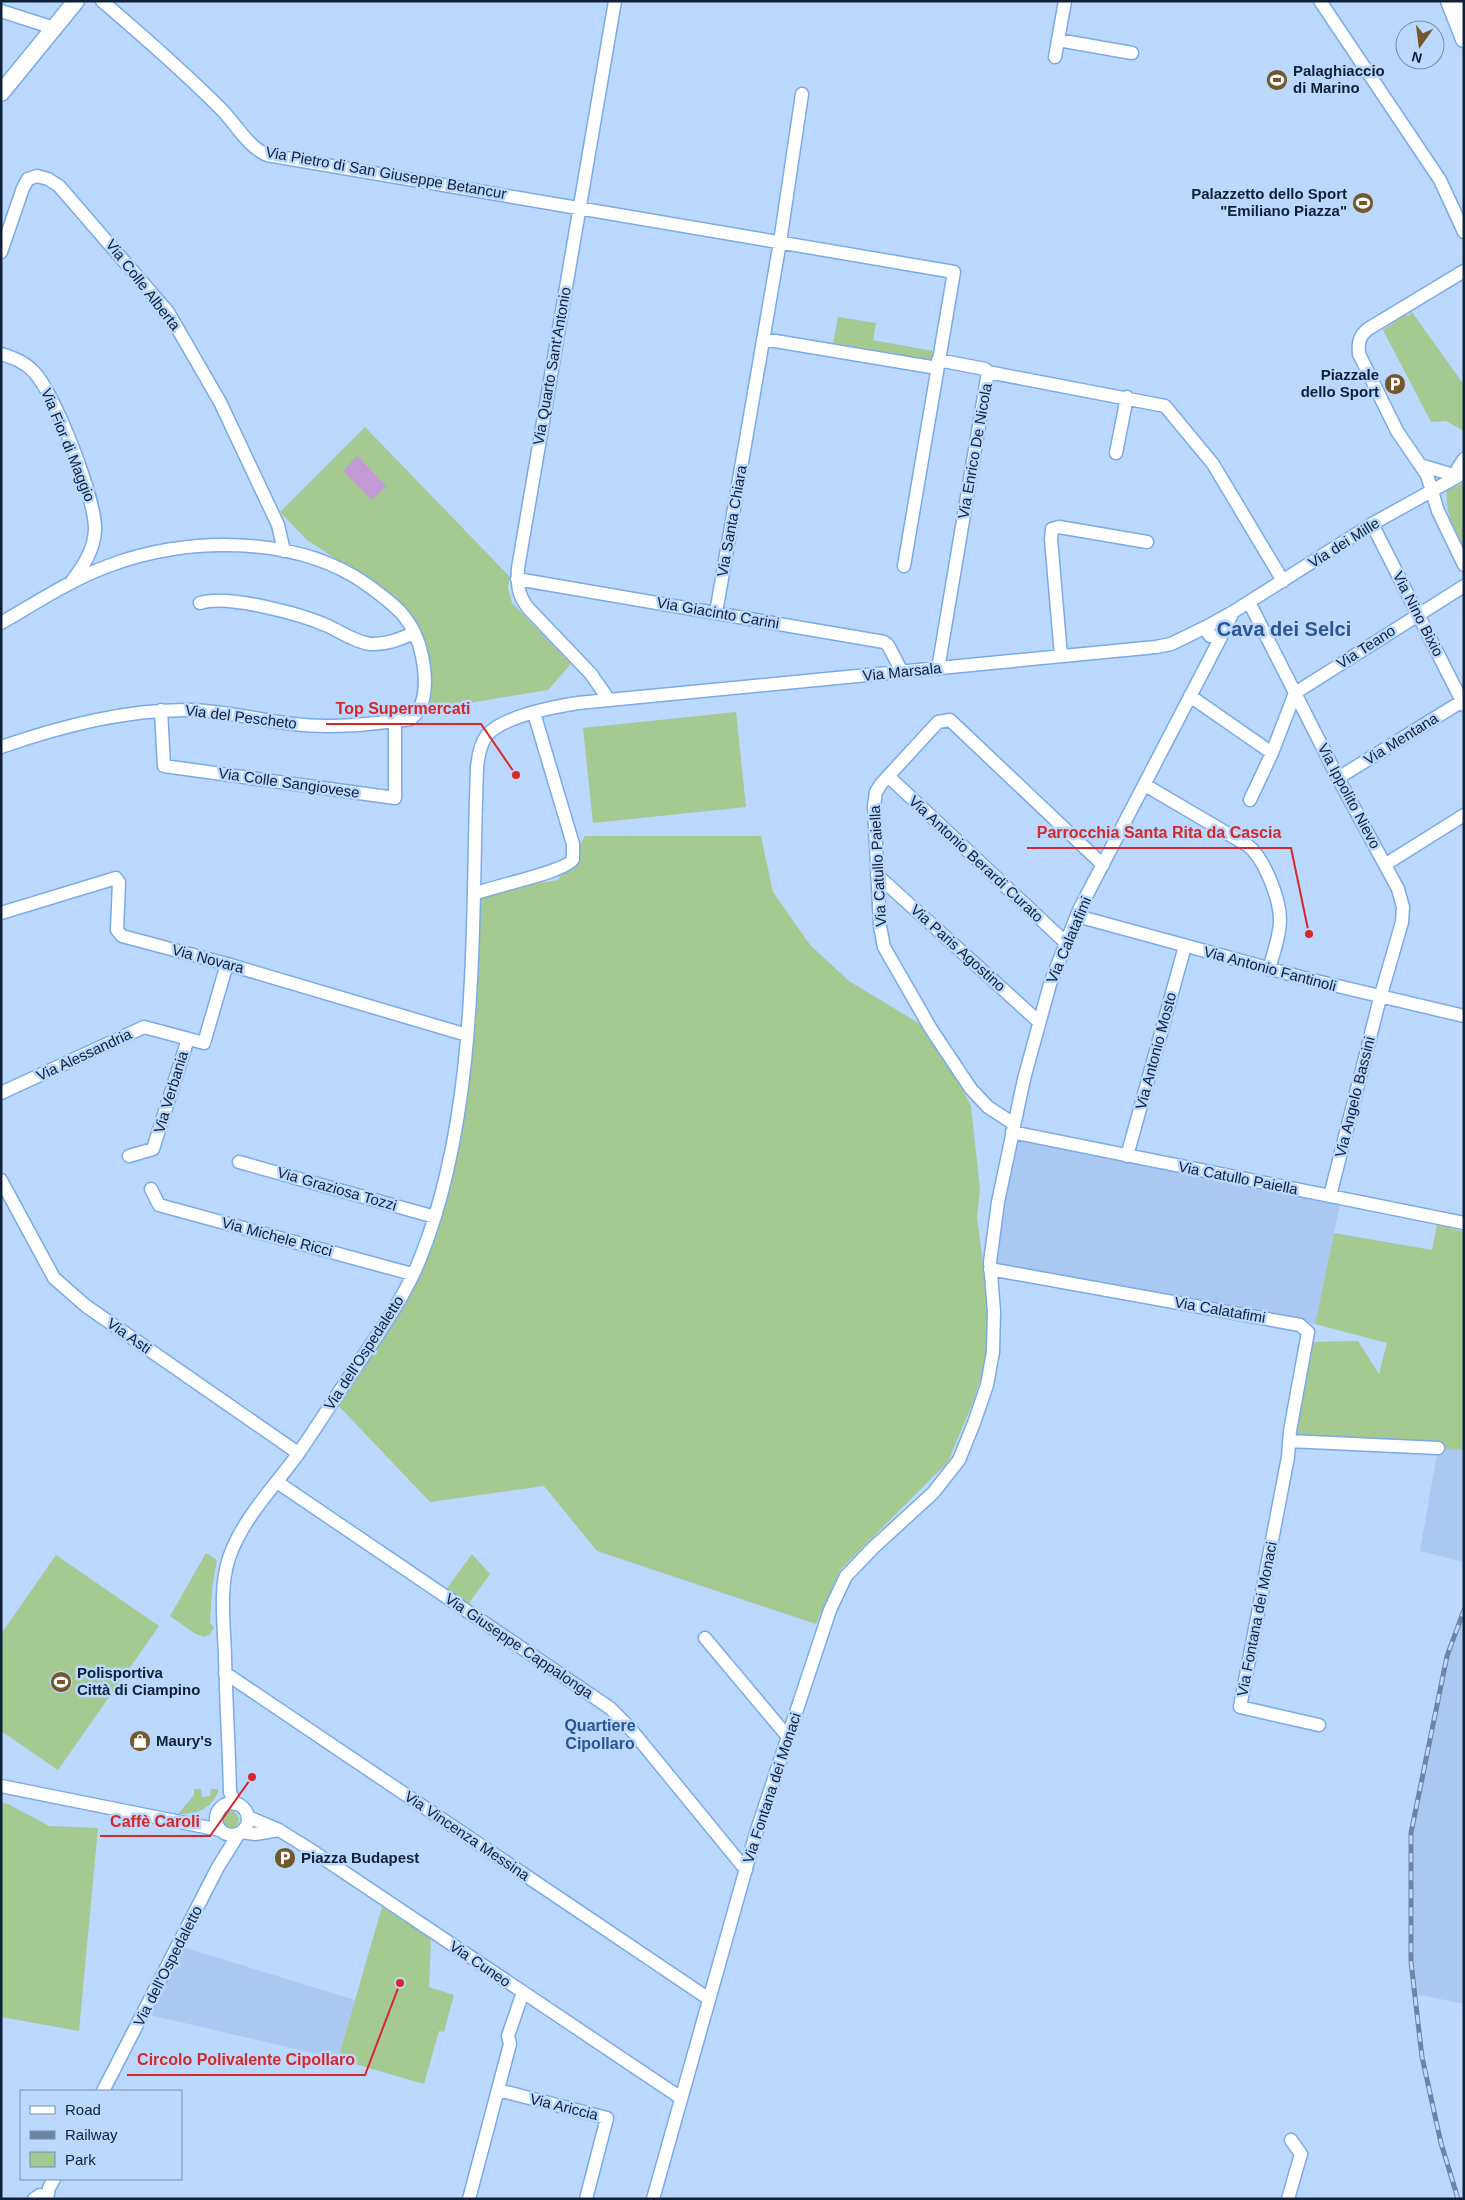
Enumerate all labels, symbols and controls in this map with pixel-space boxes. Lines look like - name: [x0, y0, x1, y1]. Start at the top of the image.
- north arrow: [1395, 20, 1445, 70]
- text: N: [1410, 49, 1424, 67]
- place label: Palaghiaccio di Marino: [1293, 62, 1385, 96]
- sports icon: Palaghiaccio di Marino: [1265, 68, 1289, 92]
- street label: Via Pietro di San Giuseppe Betancur: [264, 143, 508, 202]
- place label: Palazzetto dello Sport "Emiliano Piazza": [1191, 185, 1347, 219]
- sports icon: Palazzetto dello Sport "Emiliano Piazza": [1351, 191, 1375, 215]
- street label: Via Colle Alberta: [103, 236, 185, 334]
- street label: Via Quarto Sant'Antonio: [529, 286, 574, 446]
- place label: Piazzale dello Sport: [1301, 366, 1379, 400]
- parking icon: Piazzale dello Sport: [1383, 372, 1407, 396]
- street label: Via Enrico De Nicola: [954, 381, 995, 520]
- street label: Via Fior di Maggio: [38, 386, 99, 504]
- street label: Via Santa Chiara: [713, 463, 750, 578]
- street label: Via dei Mille: [1305, 514, 1382, 571]
- street label: Via Nino Bixio: [1390, 568, 1447, 659]
- street label: Via Giacinto Carini: [656, 593, 781, 632]
- district label: Cava dei Selci: [1217, 618, 1351, 640]
- street label: Via Teano: [1333, 621, 1398, 672]
- street label: Via Marsala: [862, 659, 943, 684]
- callout: Top Supermercati: [326, 693, 481, 724]
- text: Top Supermercati: [336, 700, 470, 717]
- street label: Via del Pescheto: [184, 701, 298, 732]
- street label: Via Mentana: [1361, 709, 1441, 768]
- street label: Via Ippolito Nievo: [1315, 740, 1384, 851]
- street label: Via Colle Sangiovese: [217, 764, 361, 801]
- street label: Via Antonio Berardi Curato: [906, 792, 1047, 925]
- street label: Via Catullo Paiella: [866, 804, 889, 927]
- callout: Parrocchia Santa Rita da Cascia: [1027, 817, 1291, 848]
- text: Parrocchia Santa Rita da Cascia: [1037, 824, 1281, 841]
- street label: Via Calatafimi: [1043, 894, 1094, 986]
- street label: Via Paris Agostino: [908, 901, 1009, 995]
- street label: Via Novara: [170, 941, 247, 976]
- street label: Via Antonio Fantinoli: [1202, 943, 1338, 994]
- street label: Via Antonio Mosto: [1132, 990, 1179, 1111]
- street label: Via Alessandria: [33, 1025, 135, 1084]
- street label: Via Angelo Bassini: [1331, 1035, 1378, 1159]
- street label: Via Verbania: [150, 1048, 191, 1135]
- street label: Via Catullo Paiella: [1177, 1158, 1300, 1198]
- street label: Via Graziosa Tozzi: [275, 1163, 399, 1214]
- street label: Via Michele Ricci: [220, 1214, 334, 1259]
- street label: Via dell'Ospedaletto: [320, 1292, 407, 1413]
- street label: Via Calatafimi: [1173, 1293, 1267, 1326]
- street label: Via Asti: [104, 1314, 155, 1357]
- street label: Via Fontana dei Monaci: [1233, 1540, 1280, 1698]
- street label: Via Giuseppe Cappalonga: [442, 1590, 597, 1702]
- place label: Polisportiva Città di Ciampino: [77, 1664, 200, 1698]
- sports icon: Polisportiva Città di Ciampino: [49, 1670, 73, 1694]
- street label: Via Fontana dei Monaci: [739, 1710, 804, 1865]
- district label: Quartiere Cipollaro: [564, 1717, 636, 1752]
- shop icon: Maury's: [128, 1729, 152, 1753]
- place label: Maury's: [156, 1732, 212, 1749]
- street label: Via Vincenza Messina: [402, 1787, 534, 1884]
- callout: Caffè Caroli: [100, 1805, 210, 1836]
- text: Caffè Caroli: [110, 1813, 200, 1830]
- parking icon: Piazza Budapest: [273, 1846, 297, 1870]
- place label: Piazza Budapest: [301, 1849, 419, 1866]
- street label: Via dell'Ospedaletto: [130, 1903, 205, 2029]
- street label: Via Cuneo: [447, 1937, 514, 1990]
- callout: Circolo Polivalente Cipollaro: [127, 2044, 365, 2075]
- text: Circolo Polivalente Cipollaro: [137, 2051, 355, 2068]
- legend: [20, 2090, 182, 2180]
- street label: Via Ariccia: [528, 2090, 601, 2123]
- text: Road: [65, 2101, 101, 2118]
- text: Railway: [65, 2126, 118, 2143]
- text: Park: [65, 2151, 96, 2168]

